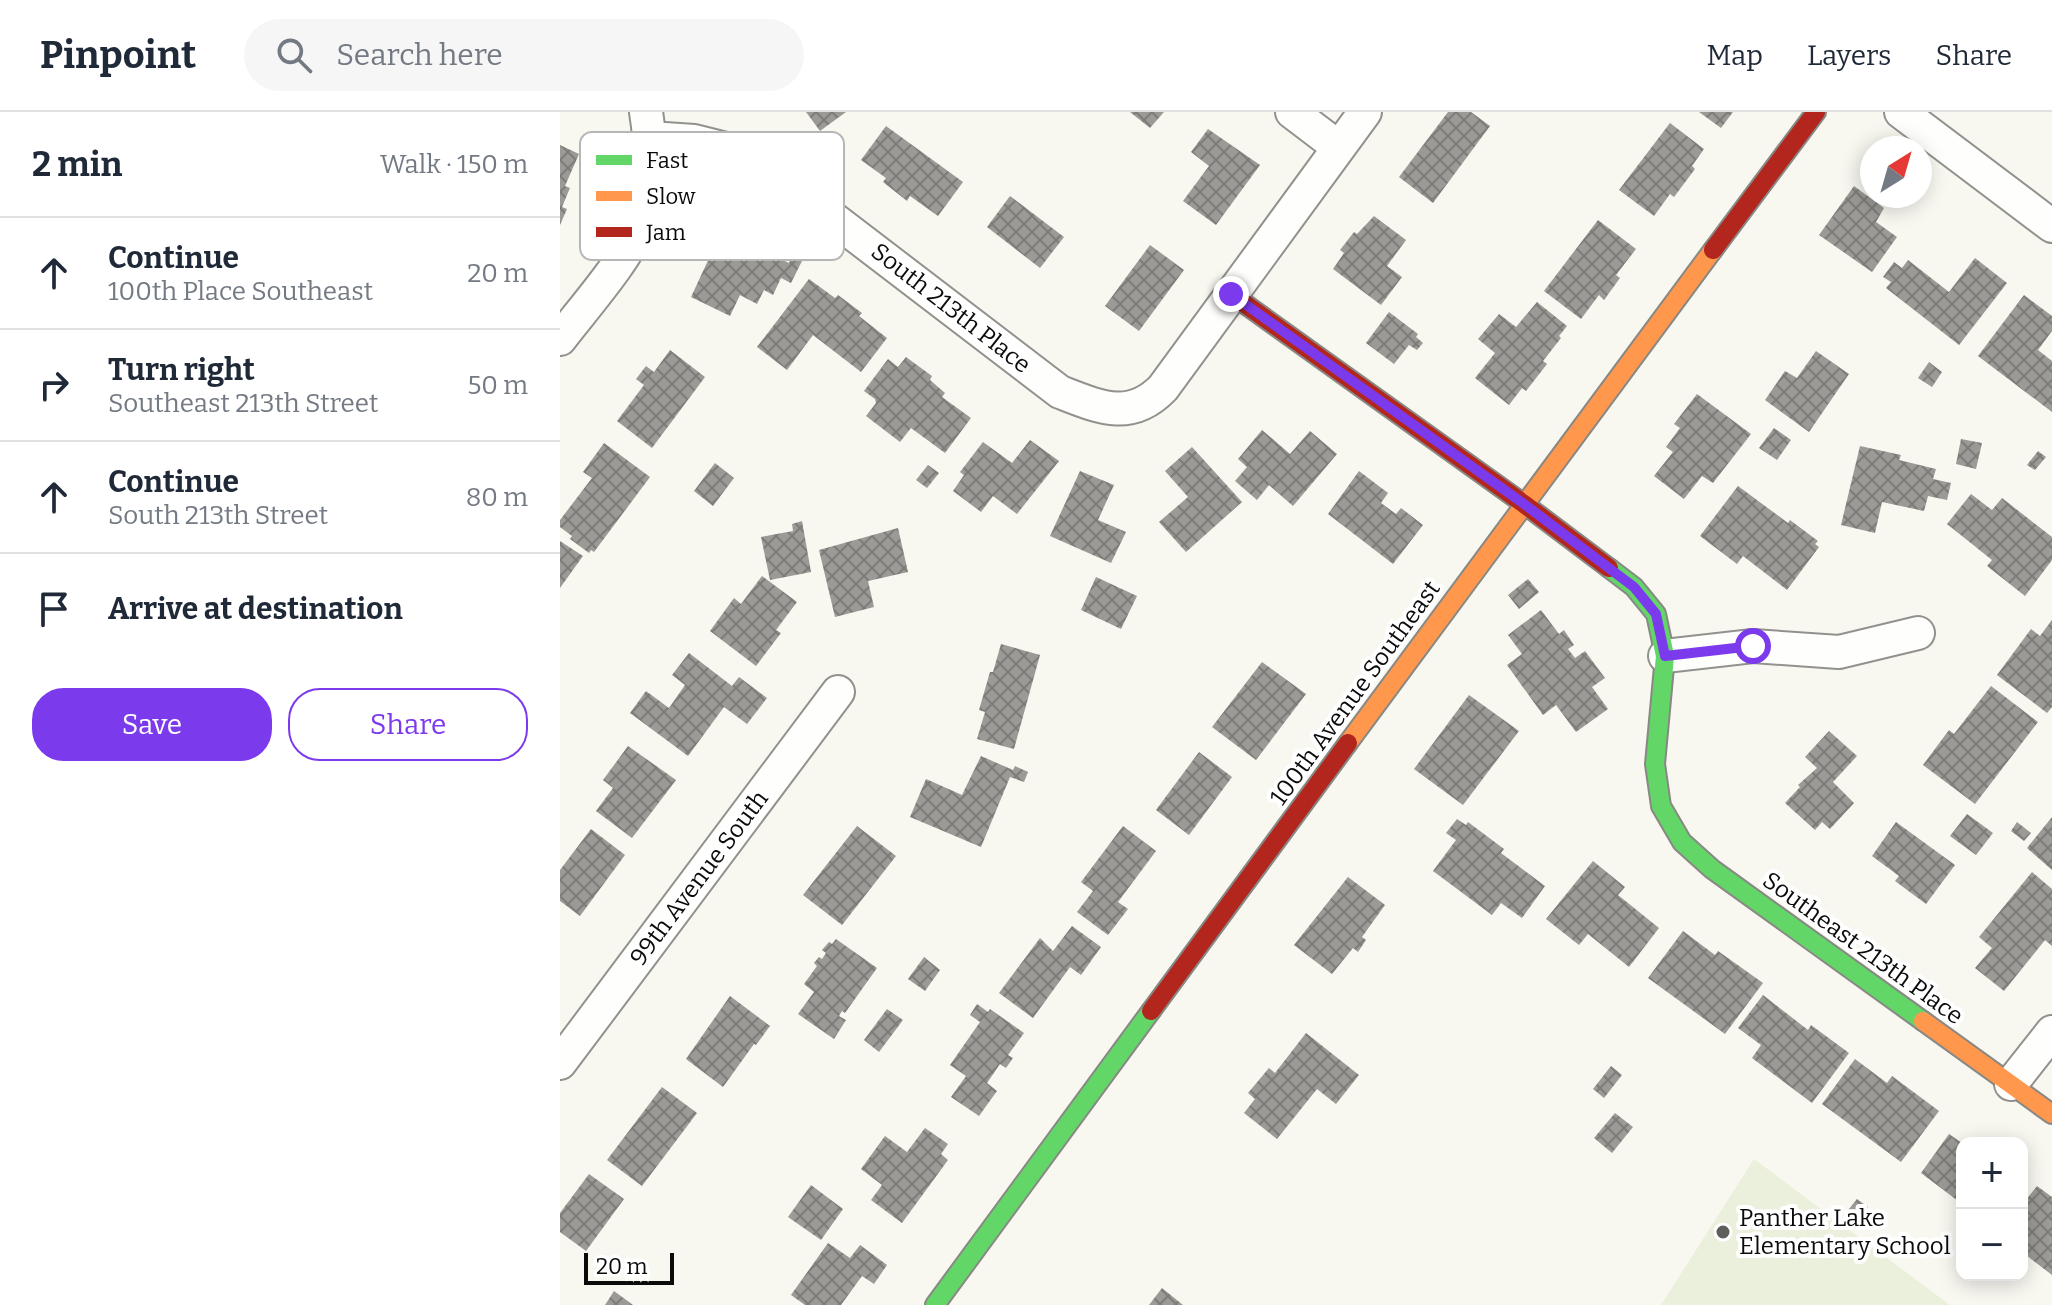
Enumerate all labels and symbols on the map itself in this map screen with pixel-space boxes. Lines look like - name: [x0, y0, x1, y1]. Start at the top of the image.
- legend: [580, 132, 844, 260]
- north arrow: [1860, 136, 1932, 208]
- text: Fast: [646, 147, 688, 174]
- text: Slow: [646, 183, 696, 210]
- text: Jam: [645, 219, 686, 246]
- street label: South 213th Place: [866, 237, 1036, 379]
- route end: [1213, 276, 1249, 312]
- street label: 100th Avenue Southeast: [1264, 575, 1446, 811]
- route start: [1735, 628, 1771, 664]
- street label: 99th Avenue South: [624, 785, 774, 971]
- street label: Southeast 213th Place: [1757, 866, 1969, 1030]
- place label: Panther Lake Elementary School: [1739, 1204, 1951, 1260]
- marker: Panther Lake Elementary School: [1714, 1223, 1732, 1241]
- scale bar: [584, 1249, 674, 1285]

